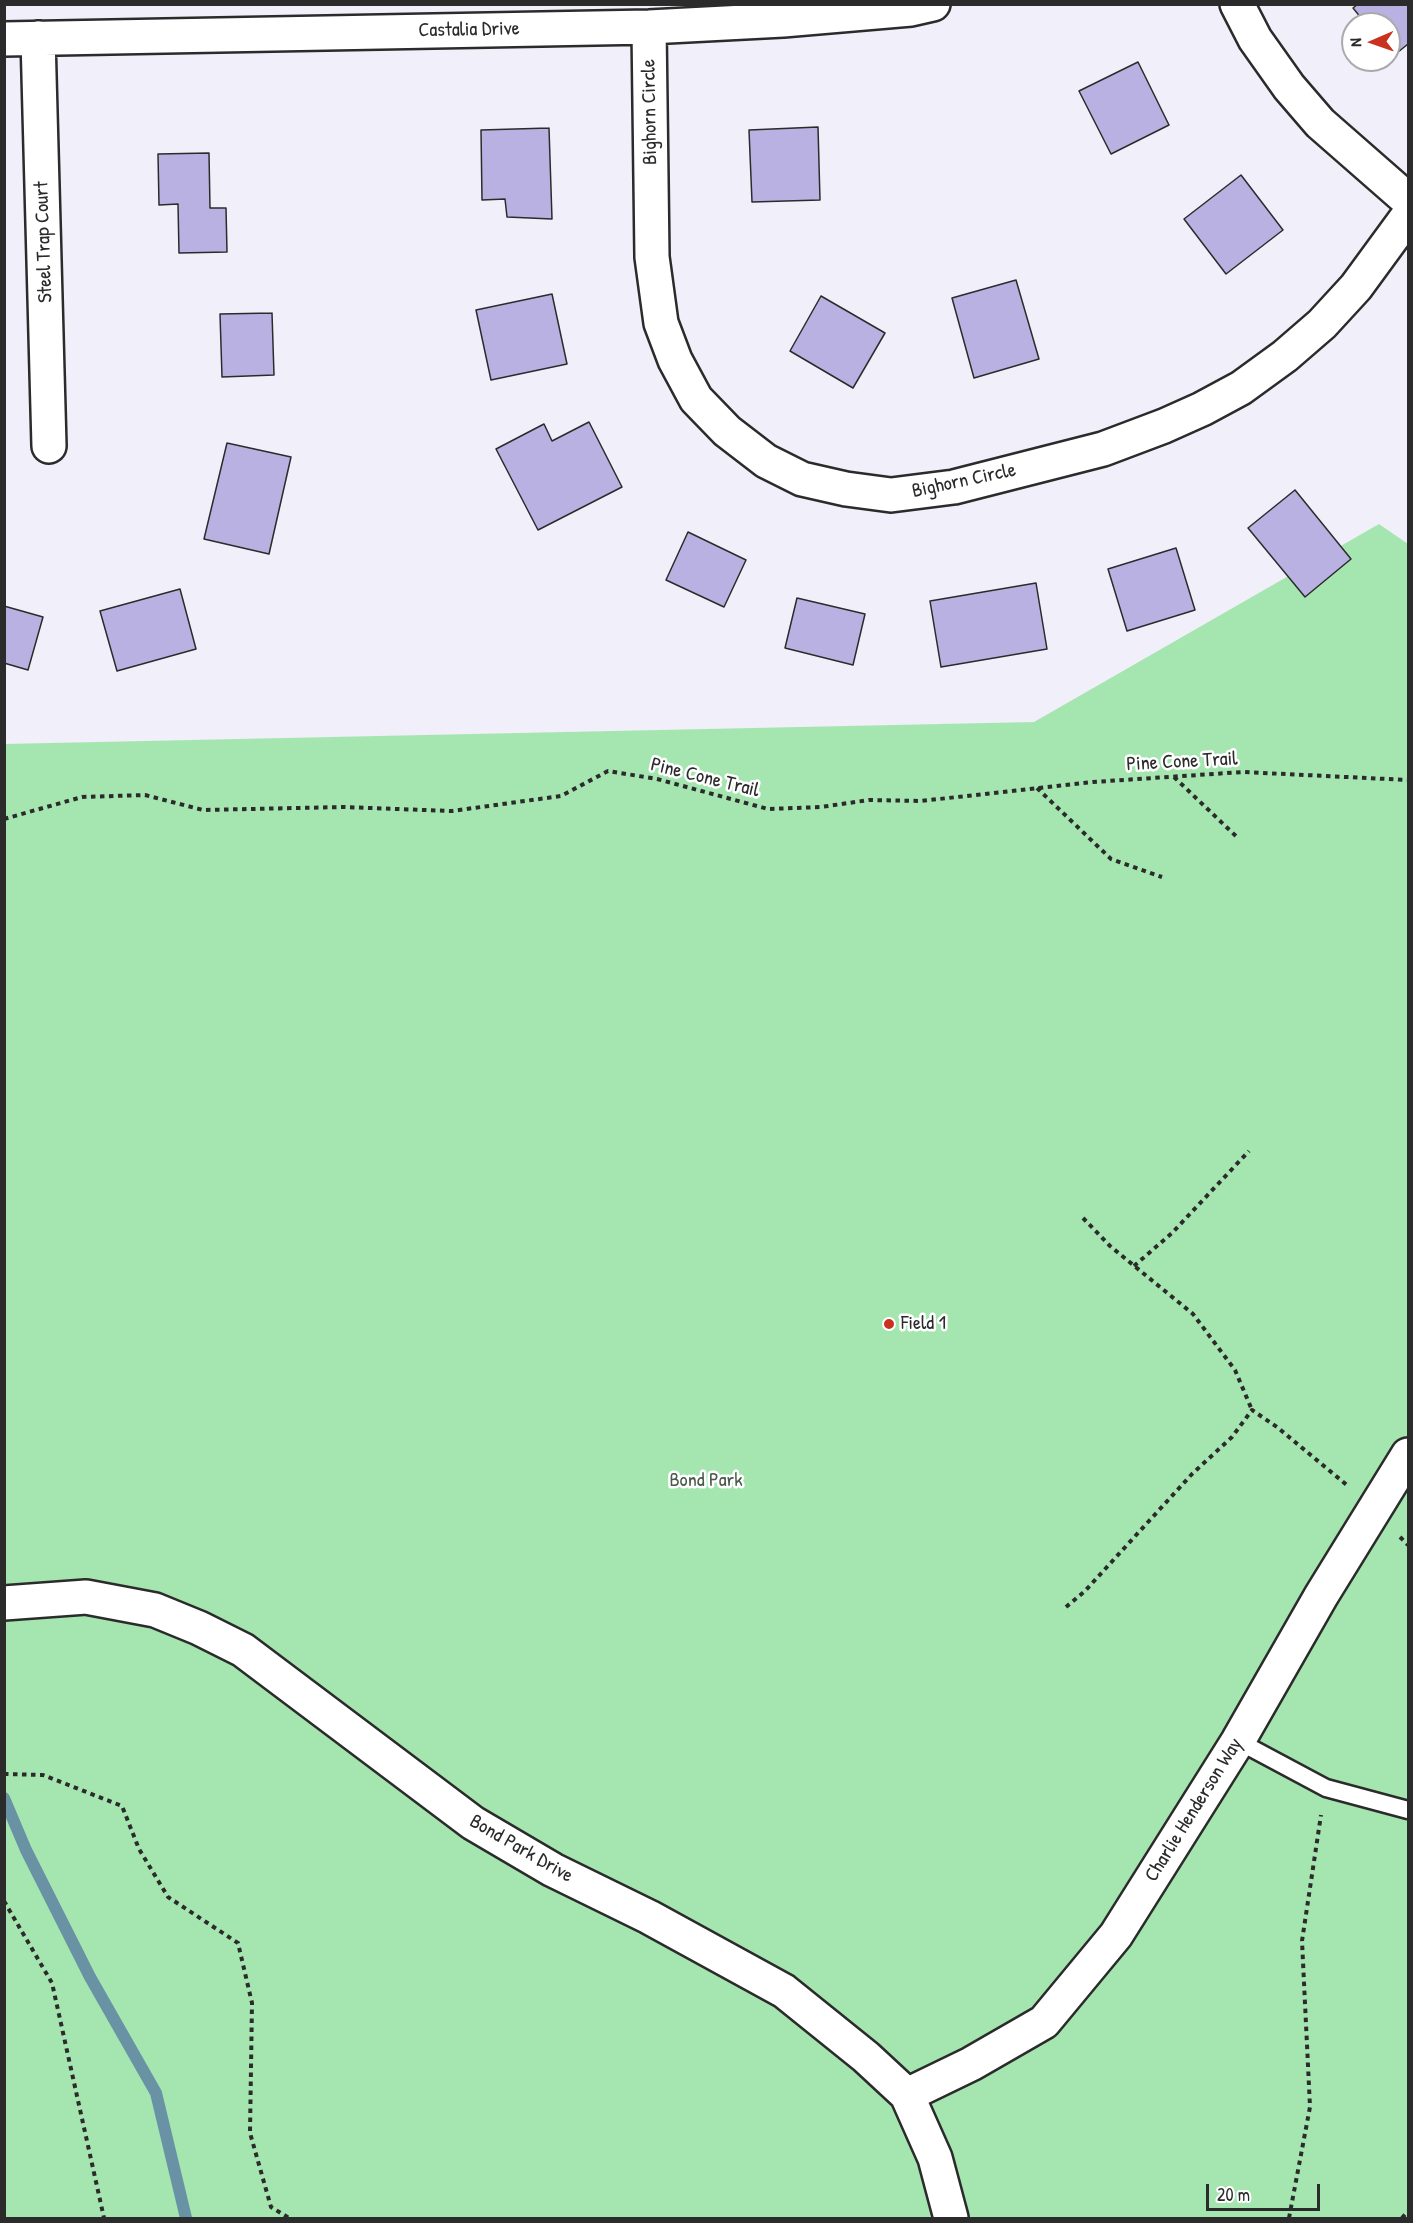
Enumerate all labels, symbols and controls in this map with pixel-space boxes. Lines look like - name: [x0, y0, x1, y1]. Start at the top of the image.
- north arrow: [1341, 12, 1401, 72]
- street label: Castalia Drive: [418, 17, 520, 43]
- text: N: [1344, 38, 1366, 47]
- street label: Bighorn Circle: [637, 59, 663, 165]
- street label: Steel Trap Court: [30, 181, 58, 303]
- street label: Bighorn Circle: [910, 458, 1018, 504]
- street label: Pine Cone Trail: [1126, 747, 1238, 777]
- street label: Pine Cone Trail: [648, 753, 762, 803]
- place label: Field 1: [901, 1312, 946, 1336]
- marker: Field 1: [882, 1317, 896, 1331]
- park label: Bond Park: [669, 1469, 743, 1493]
- street label: Charlie Henderson Way: [1140, 1734, 1248, 1886]
- street label: Bond Park Drive: [465, 1810, 577, 1888]
- scale bar: [1209, 2172, 1323, 2210]
- text: 20 m: [1217, 2182, 1250, 2207]

